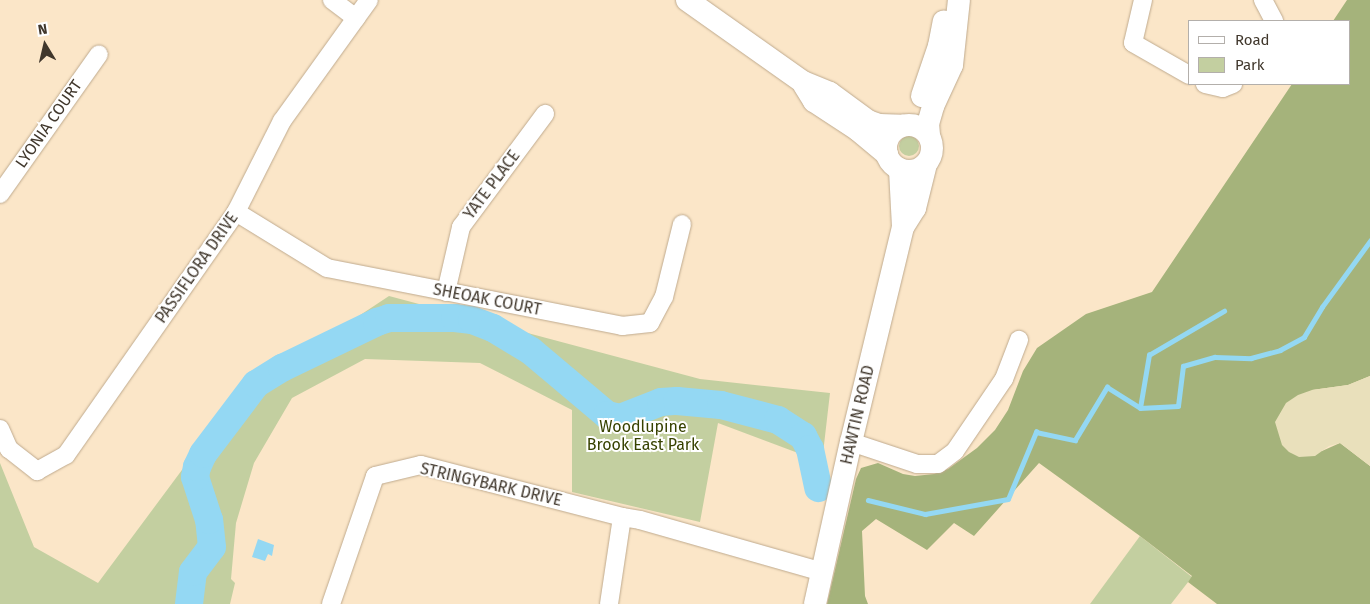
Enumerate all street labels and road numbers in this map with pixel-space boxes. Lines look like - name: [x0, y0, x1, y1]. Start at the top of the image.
- street label: LYONIA COURT: [12, 76, 86, 172]
- street label: YATE PLACE: [460, 147, 524, 223]
- street label: PASSIFLORA DRIVE: [152, 209, 242, 327]
- street label: SHEOAK COURT: [431, 280, 543, 320]
- street label: HAWTIN ROAD: [837, 363, 879, 467]
- street label: STRINGYBARK DRIVE: [418, 459, 564, 511]

